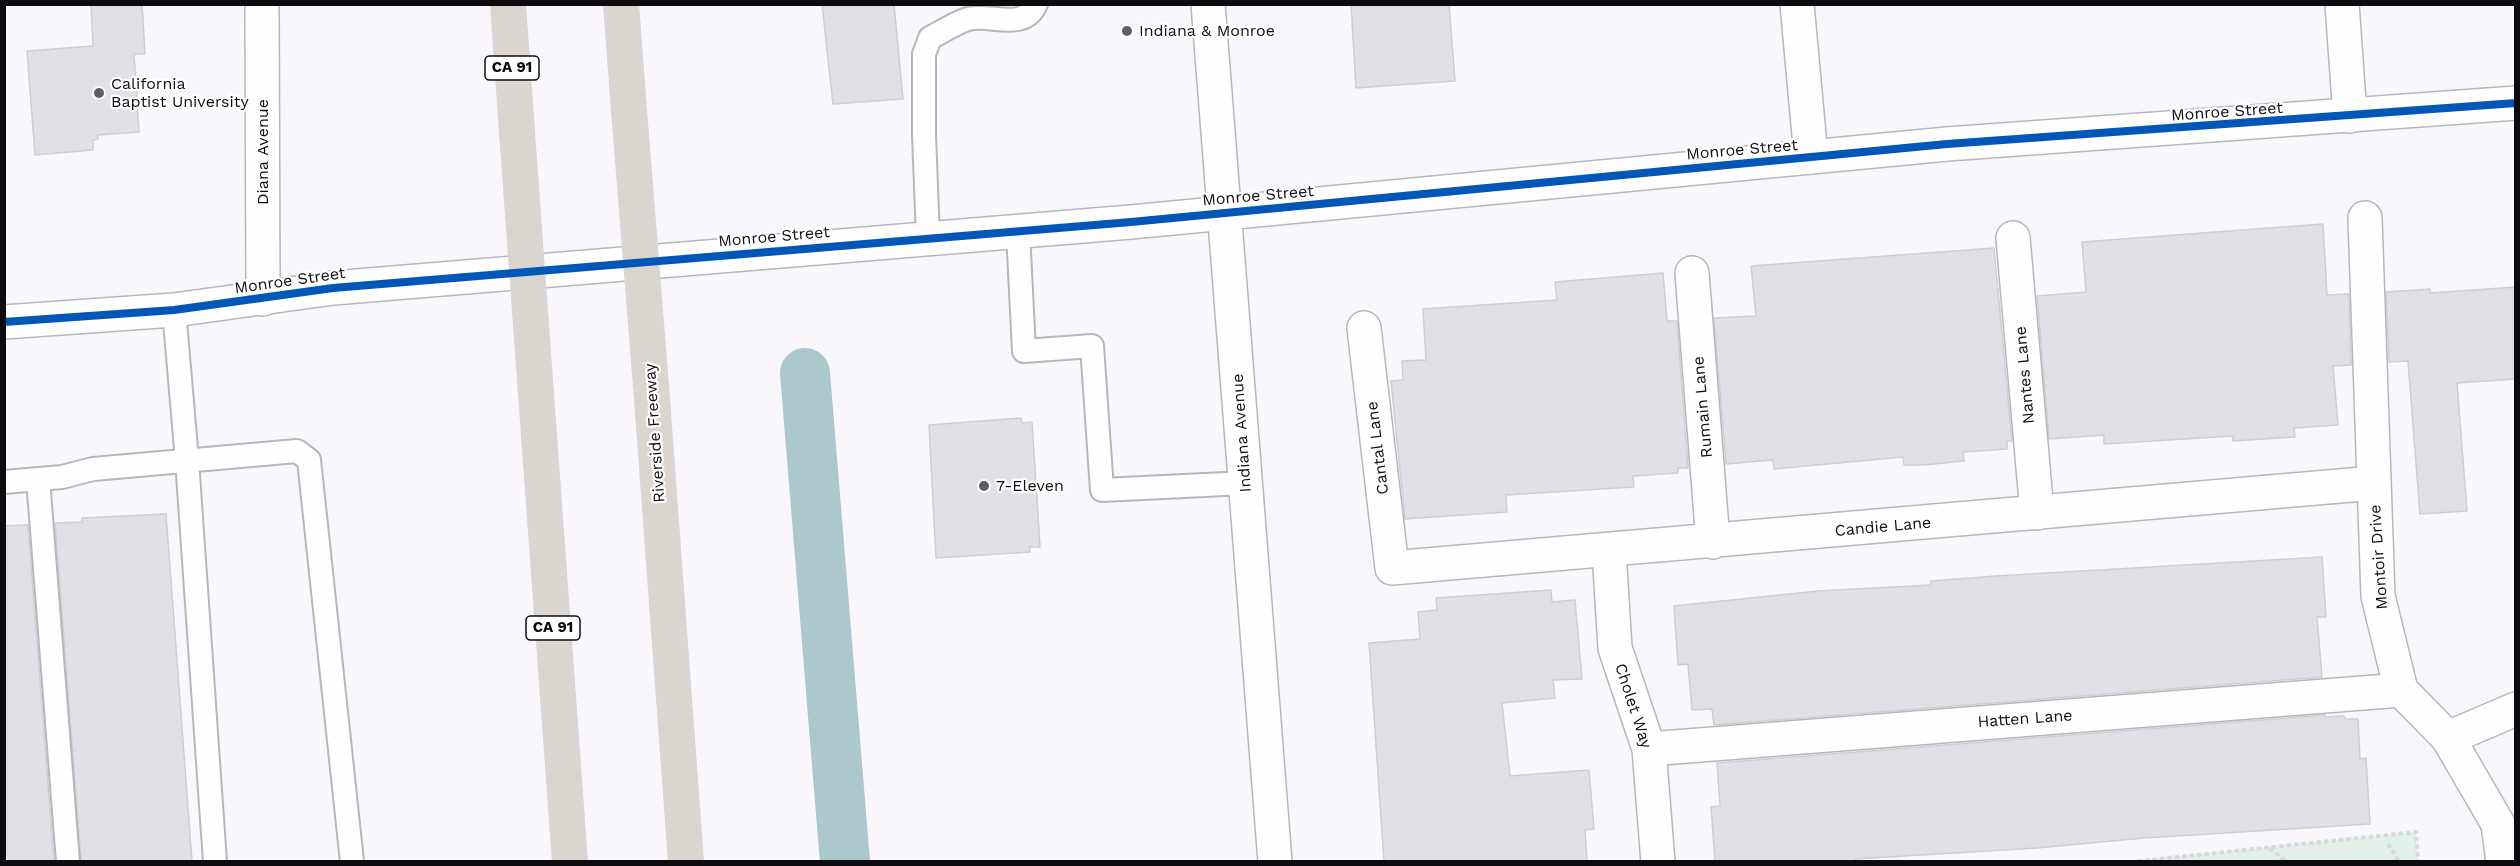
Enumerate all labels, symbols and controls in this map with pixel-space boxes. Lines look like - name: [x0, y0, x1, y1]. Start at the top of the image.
- place label: Indiana & Monroe: [1139, 21, 1275, 41]
- marker: Indiana & Monroe: [1120, 24, 1134, 38]
- road number: CA 91: [485, 56, 539, 80]
- place label: California Baptist University: [111, 74, 249, 112]
- marker: California Baptist University: [92, 86, 106, 100]
- street label: Diana Avenue: [253, 99, 273, 205]
- street label: Monroe Street: [2171, 99, 2283, 125]
- street label: Monroe Street: [1685, 136, 1799, 164]
- street label: Monroe Street: [1201, 182, 1315, 210]
- street label: Monroe Street: [717, 223, 831, 251]
- street label: Monroe Street: [233, 264, 347, 298]
- street label: Nantes Lane: [2011, 325, 2039, 425]
- street label: Rumain Lane: [1689, 355, 1717, 459]
- street label: Riverside Freeway: [641, 363, 669, 503]
- street label: Indiana Avenue: [1228, 373, 1256, 493]
- street label: Cantal Lane: [1363, 400, 1393, 496]
- place label: 7-Eleven: [996, 476, 1064, 496]
- marker: 7-Eleven: [977, 479, 991, 493]
- street label: Montoir Drive: [2366, 504, 2392, 610]
- street label: Candie Lane: [1834, 513, 1932, 541]
- road number: CA 91: [526, 616, 580, 640]
- street label: Cholet Way: [1610, 661, 1656, 751]
- street label: Hatten Lane: [1977, 706, 2073, 732]

